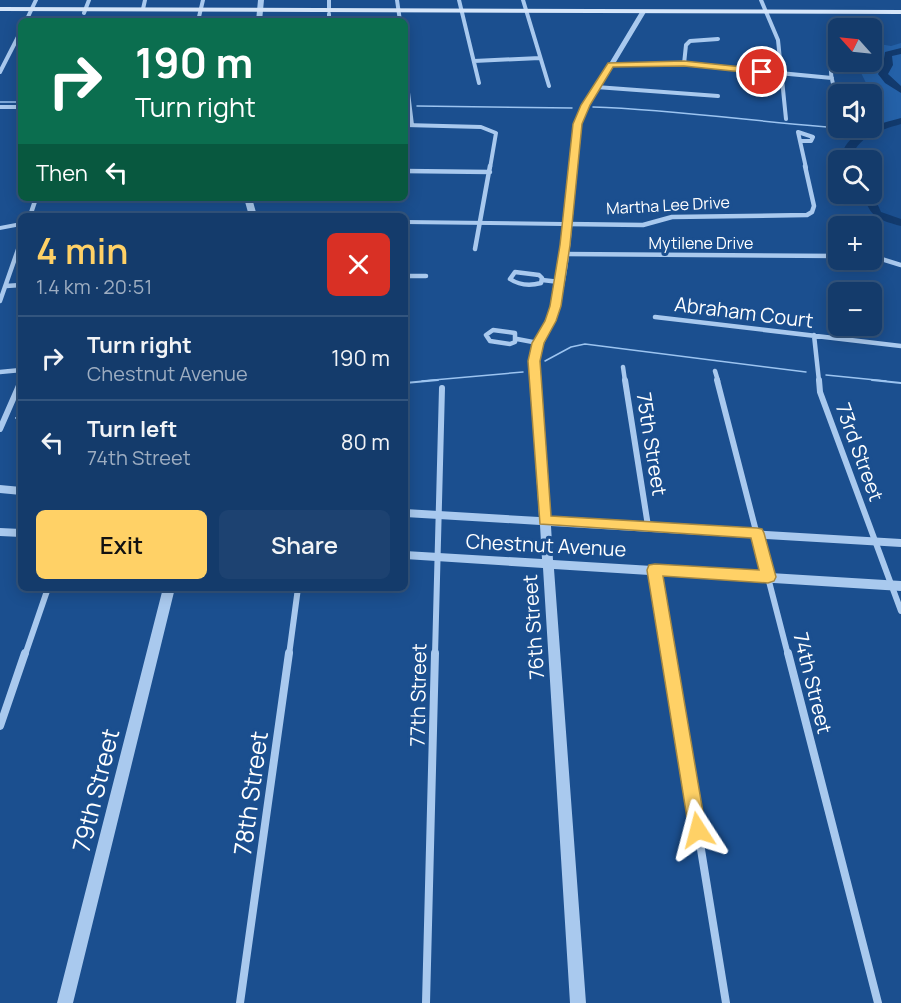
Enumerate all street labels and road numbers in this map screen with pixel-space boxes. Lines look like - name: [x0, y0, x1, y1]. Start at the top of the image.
- street label: Martha Lee Drive: [606, 191, 730, 219]
- street label: Mytilene Drive: [649, 232, 753, 254]
- street label: Abraham Court: [673, 290, 815, 334]
- street label: 75th Street: [631, 390, 673, 498]
- street label: 73rd Street: [830, 399, 890, 505]
- street label: Chestnut Avenue: [465, 527, 627, 563]
- street label: 76th Street: [516, 574, 550, 680]
- street label: 74th Street: [787, 629, 839, 737]
- street label: 77th Street: [404, 643, 432, 747]
- street label: 79th Street: [64, 725, 126, 855]
- street label: 78th Street: [225, 729, 275, 857]

